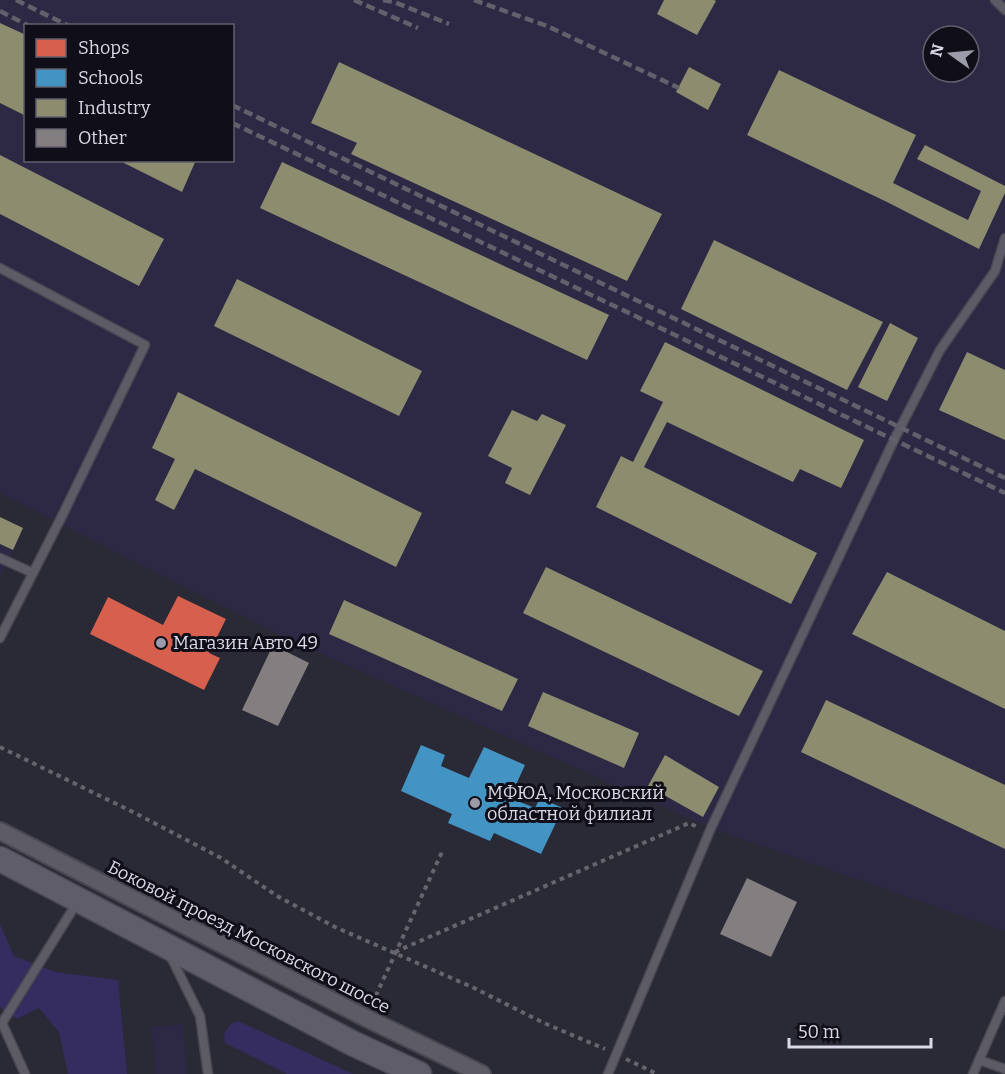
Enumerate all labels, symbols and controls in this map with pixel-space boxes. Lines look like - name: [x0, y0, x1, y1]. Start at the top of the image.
- legend: [24, 24, 234, 162]
- north arrow: [921, 24, 981, 84]
- text: Shops: [78, 37, 130, 59]
- text: N: [926, 42, 948, 59]
- text: Schools: [78, 67, 143, 89]
- text: Industry: [78, 97, 151, 119]
- text: Other: [78, 127, 127, 149]
- place label: Магазин Авто 49: [173, 632, 318, 654]
- marker: Магазин Авто 49: [154, 636, 168, 650]
- place label: МФЮА, Московский областной филиал: [487, 782, 664, 825]
- marker: МФЮА, Московский областной филиал: [468, 796, 482, 810]
- street label: Боковой проезд Московского шоссе: [104, 856, 394, 1018]
- scale bar: [789, 1011, 932, 1049]
- text: 50 m: [798, 1021, 840, 1043]

